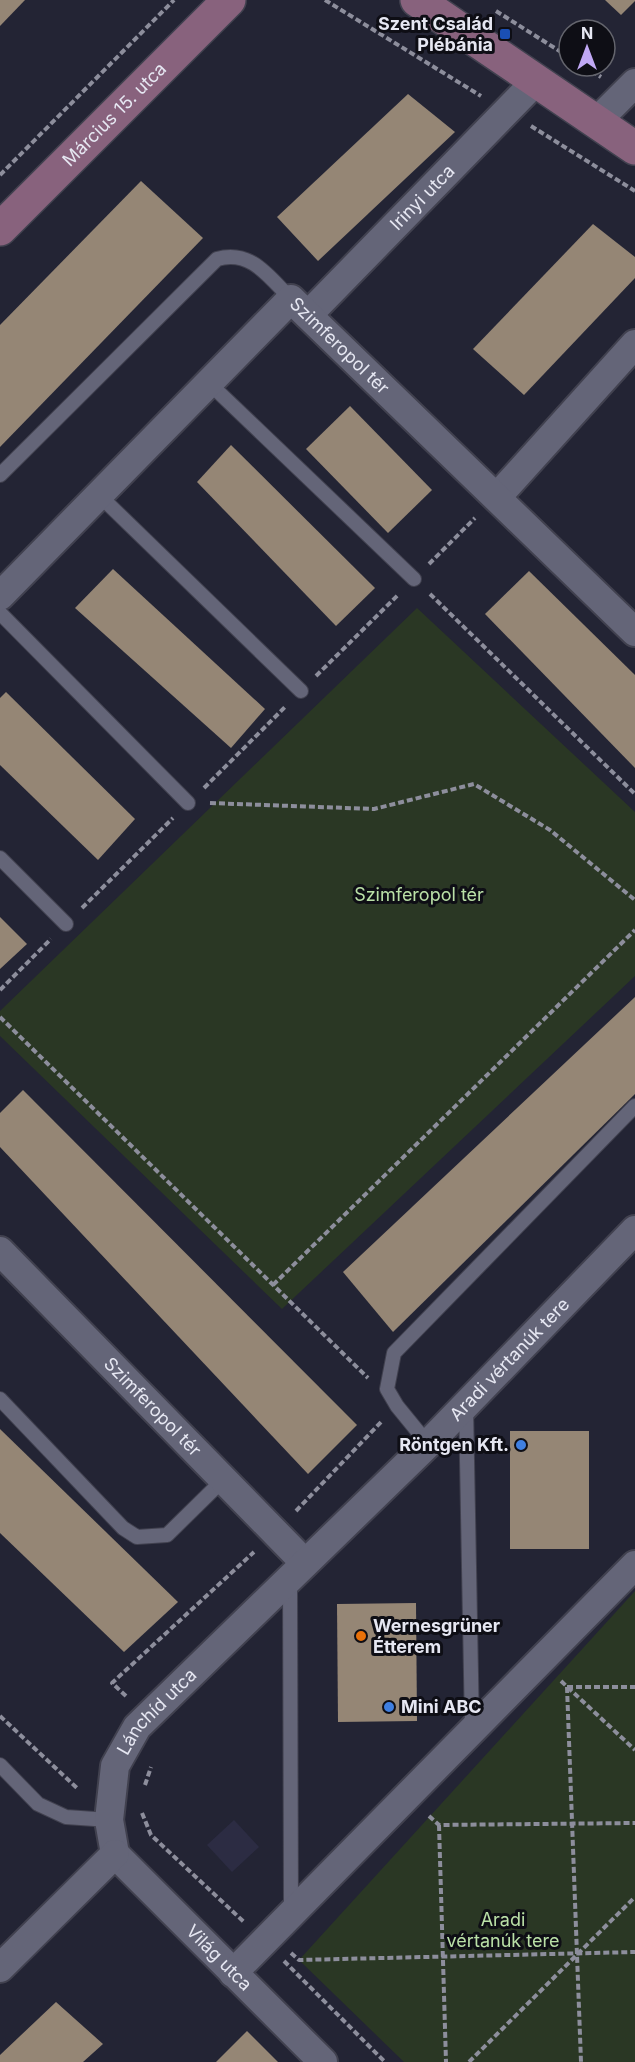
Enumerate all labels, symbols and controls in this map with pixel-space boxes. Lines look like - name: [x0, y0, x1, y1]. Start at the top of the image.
- place label: Szent Család Plébánia: [378, 13, 493, 55]
- north arrow: [557, 18, 617, 78]
- text: N: [581, 23, 593, 43]
- marker: Szent Család Plébánia: [498, 27, 512, 41]
- street label: Március 15. utca: [58, 58, 170, 170]
- street label: Irinyi utca: [386, 160, 459, 234]
- street label: Szimferopol tér: [286, 293, 394, 398]
- park label: Szimferopol tér: [354, 884, 484, 905]
- street label: Aradi vértanúk tere: [445, 1293, 573, 1425]
- street label: Szimferopol tér: [100, 1353, 206, 1460]
- place label: Röntgen Kft.: [399, 1434, 509, 1455]
- marker: Röntgen Kft.: [514, 1438, 528, 1452]
- place label: Wernesgrüner Étterem: [373, 1615, 500, 1657]
- marker: Wernesgrüner Étterem: [354, 1629, 368, 1643]
- street label: Lánchíd utca: [113, 1664, 201, 1758]
- place label: Mini ABC: [401, 1696, 482, 1717]
- marker: Mini ABC: [382, 1700, 396, 1714]
- park label: Aradi vértanúk tere: [447, 1909, 559, 1951]
- street label: Világ utca: [182, 1920, 257, 1995]

